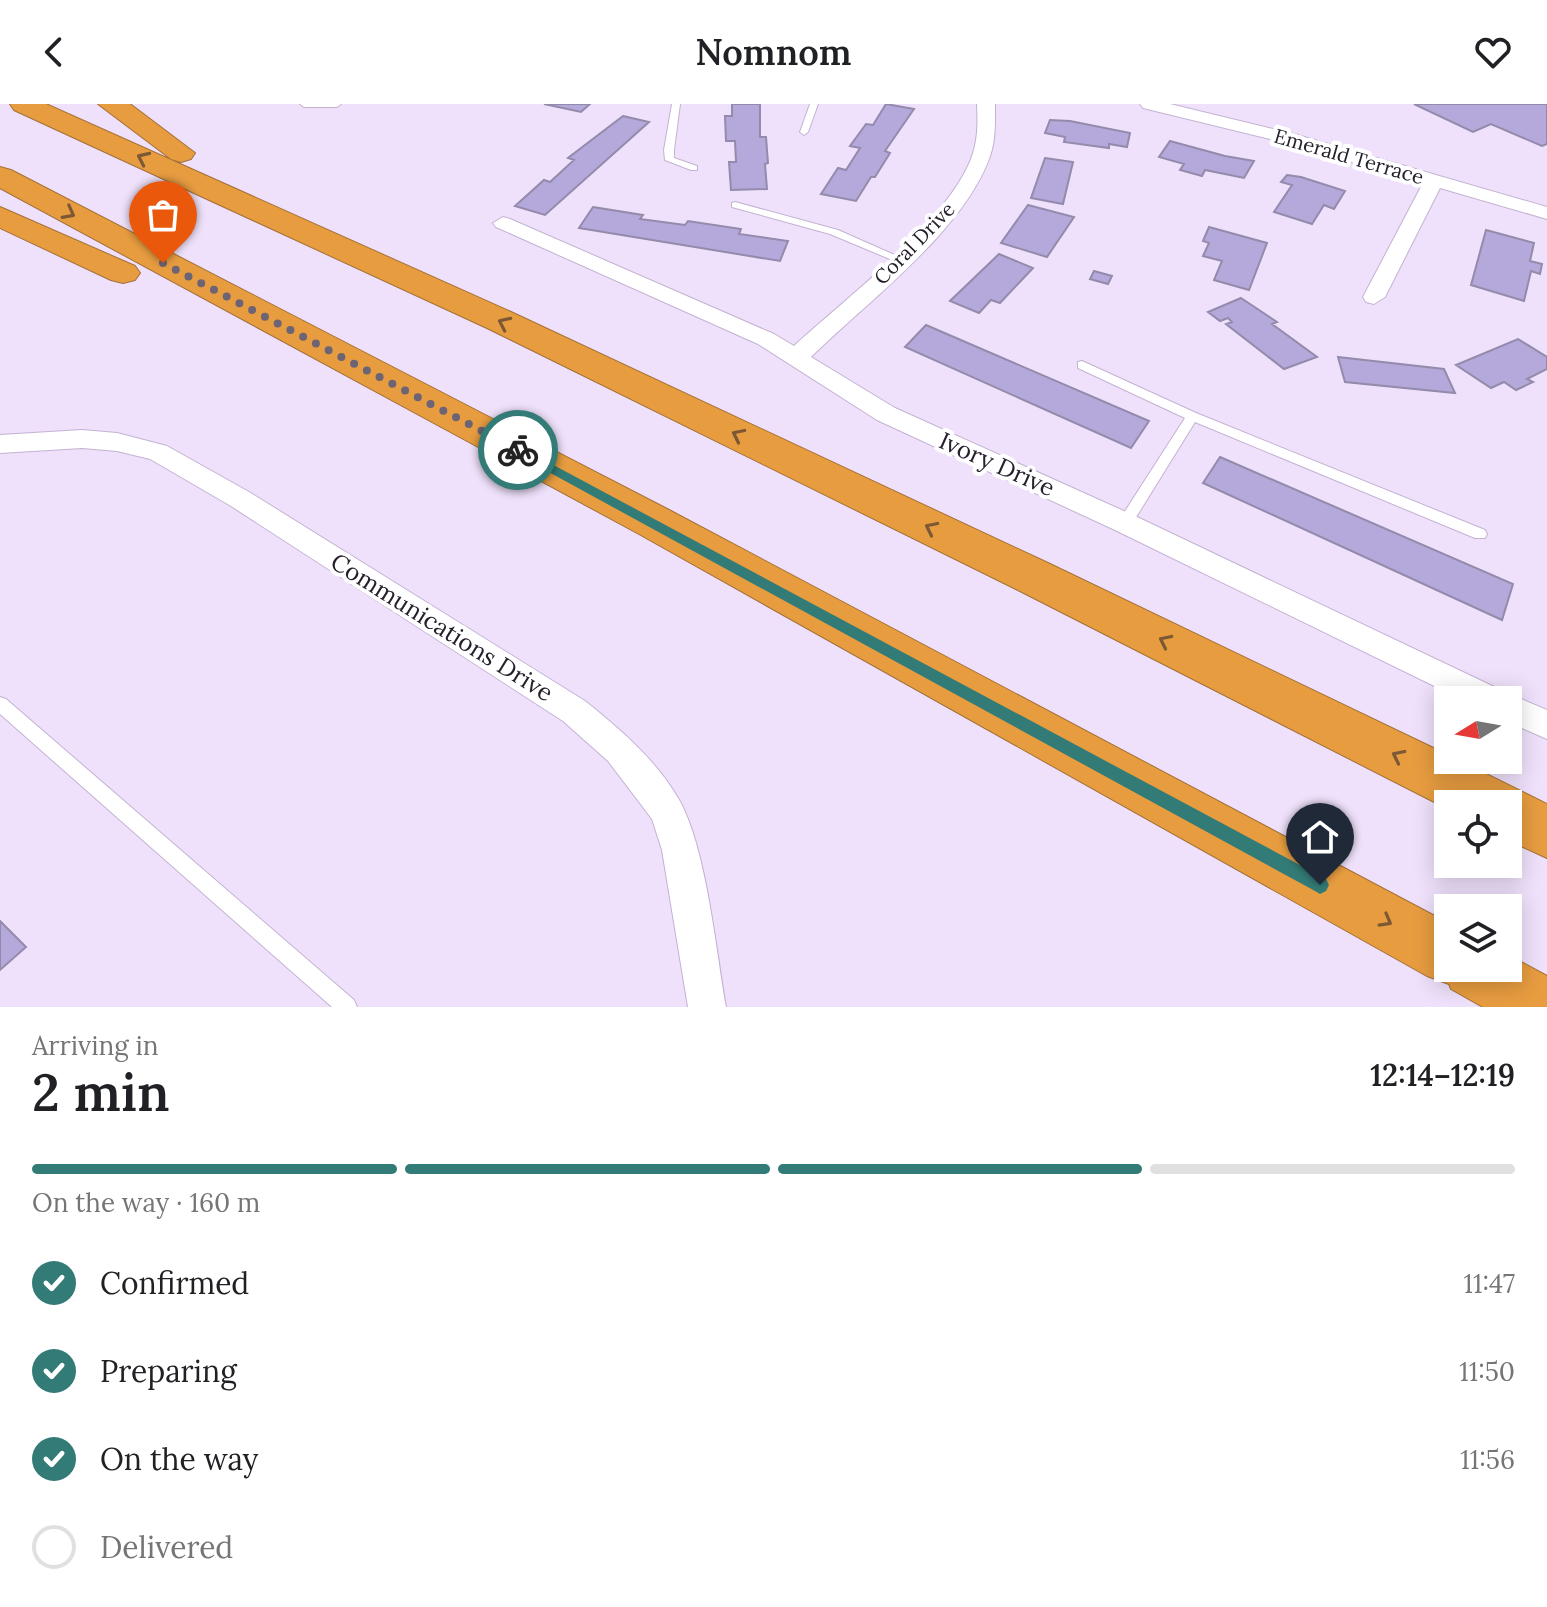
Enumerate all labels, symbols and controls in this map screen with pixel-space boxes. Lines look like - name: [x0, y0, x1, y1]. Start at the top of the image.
- text: Nomnom: [695, 29, 852, 75]
- icon: back: [32, 30, 76, 74]
- icon: heart: [1471, 30, 1515, 74]
- street label: Emerald Terrace: [1271, 123, 1427, 189]
- one-way arrow: [137, 152, 151, 168]
- pin: [129, 181, 197, 263]
- icon: bag: [141, 193, 185, 237]
- street label: Coral Drive: [868, 196, 960, 290]
- one-way arrow: [61, 203, 75, 218]
- one-way arrow: [497, 317, 512, 333]
- courier: [478, 410, 558, 490]
- street label: Ivory Drive: [934, 425, 1060, 503]
- icon: bike: [496, 428, 540, 472]
- one-way arrow: [732, 429, 746, 445]
- one-way arrow: [925, 522, 940, 538]
- street label: Communications Drive: [325, 546, 559, 708]
- one-way arrow: [1159, 635, 1174, 651]
- north arrow: [1434, 686, 1522, 774]
- map controls: [1434, 686, 1522, 982]
- one-way arrow: [1392, 750, 1407, 766]
- button: locate: [1434, 790, 1522, 878]
- pin: [1286, 803, 1354, 885]
- icon: home: [1298, 815, 1342, 859]
- button: layers: [1434, 894, 1522, 982]
- one-way arrow: [1377, 911, 1392, 927]
- text: Arriving in: [32, 1029, 159, 1062]
- text: 12:14–12:19: [1370, 1056, 1515, 1094]
- text: 2 min: [32, 1059, 170, 1125]
- text: On the way · 160 m: [32, 1186, 260, 1219]
- icon: check: [32, 1261, 76, 1305]
- text: Confirmed: [100, 1264, 249, 1302]
- text: 11:47: [1463, 1267, 1515, 1300]
- icon: check: [32, 1349, 76, 1393]
- text: Preparing: [100, 1352, 237, 1390]
- text: 11:50: [1459, 1355, 1515, 1388]
- icon: check: [32, 1437, 76, 1481]
- text: On the way: [100, 1440, 258, 1478]
- text: 11:56: [1460, 1443, 1515, 1476]
- text: Delivered: [100, 1528, 233, 1566]

